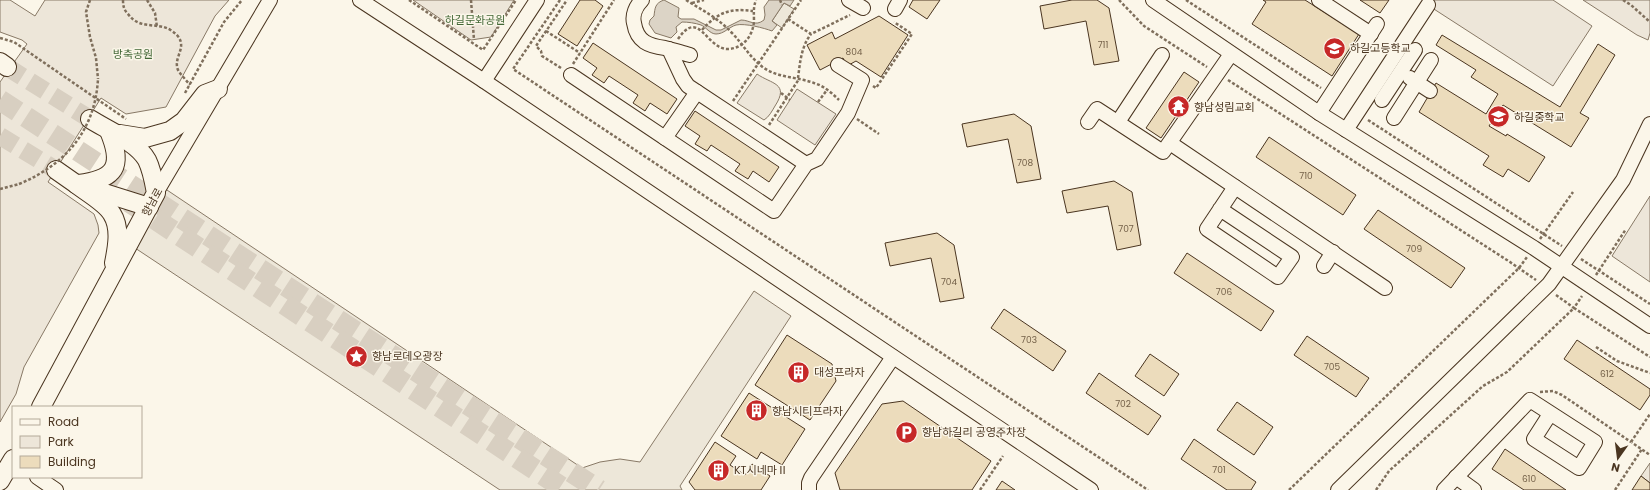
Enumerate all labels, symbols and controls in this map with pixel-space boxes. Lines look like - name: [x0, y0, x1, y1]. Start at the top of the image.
- park label: 하길문화공원: [445, 12, 505, 28]
- school or university icon: 하길고등학교: [1321, 35, 1347, 61]
- house number: 711: [1098, 39, 1108, 51]
- place label: 하길고등학교: [1350, 40, 1411, 56]
- park label: 방축공원: [113, 46, 153, 62]
- house number: 804: [846, 46, 863, 58]
- temple icon: 향남성림교회: [1166, 94, 1192, 120]
- place label: 향남성림교회: [1194, 99, 1255, 115]
- school or university icon: 하길중학교: [1485, 104, 1511, 130]
- place label: 하길중학교: [1514, 109, 1565, 125]
- house number: 708: [1017, 157, 1033, 169]
- house number: 710: [1299, 170, 1313, 182]
- street label: 향남로: [138, 185, 166, 219]
- house number: 707: [1118, 223, 1134, 235]
- house number: 709: [1406, 243, 1422, 255]
- house number: 704: [941, 276, 957, 288]
- house number: 706: [1216, 286, 1232, 298]
- house number: 703: [1021, 334, 1037, 346]
- place icon: 향남로데오광장: [344, 343, 370, 369]
- place label: 향남로데오광장: [372, 348, 443, 364]
- building icon: 대성프라자: [785, 359, 811, 385]
- house number: 705: [1324, 361, 1340, 373]
- place label: 대성프라자: [814, 364, 865, 380]
- house number: 612: [1600, 368, 1614, 380]
- building icon: 향남시티프라자: [744, 398, 770, 424]
- house number: 702: [1115, 398, 1131, 410]
- place label: 향남시티프라자: [772, 403, 843, 419]
- legend: [12, 406, 142, 478]
- text: Road: [48, 413, 79, 430]
- parking icon: 향남하길리 공영주차장: [893, 419, 919, 445]
- place label: 향남하길리 공영주차장: [922, 424, 1026, 440]
- text: Park: [48, 433, 75, 450]
- north arrow: [1598, 438, 1638, 478]
- text: Building: [48, 453, 96, 470]
- building icon: KT시네마Ⅱ: [705, 457, 731, 483]
- text: N: [1610, 459, 1622, 476]
- place label: KT시네마Ⅱ: [734, 462, 788, 478]
- house number: 701: [1212, 464, 1226, 476]
- house number: 610: [1522, 473, 1536, 485]

